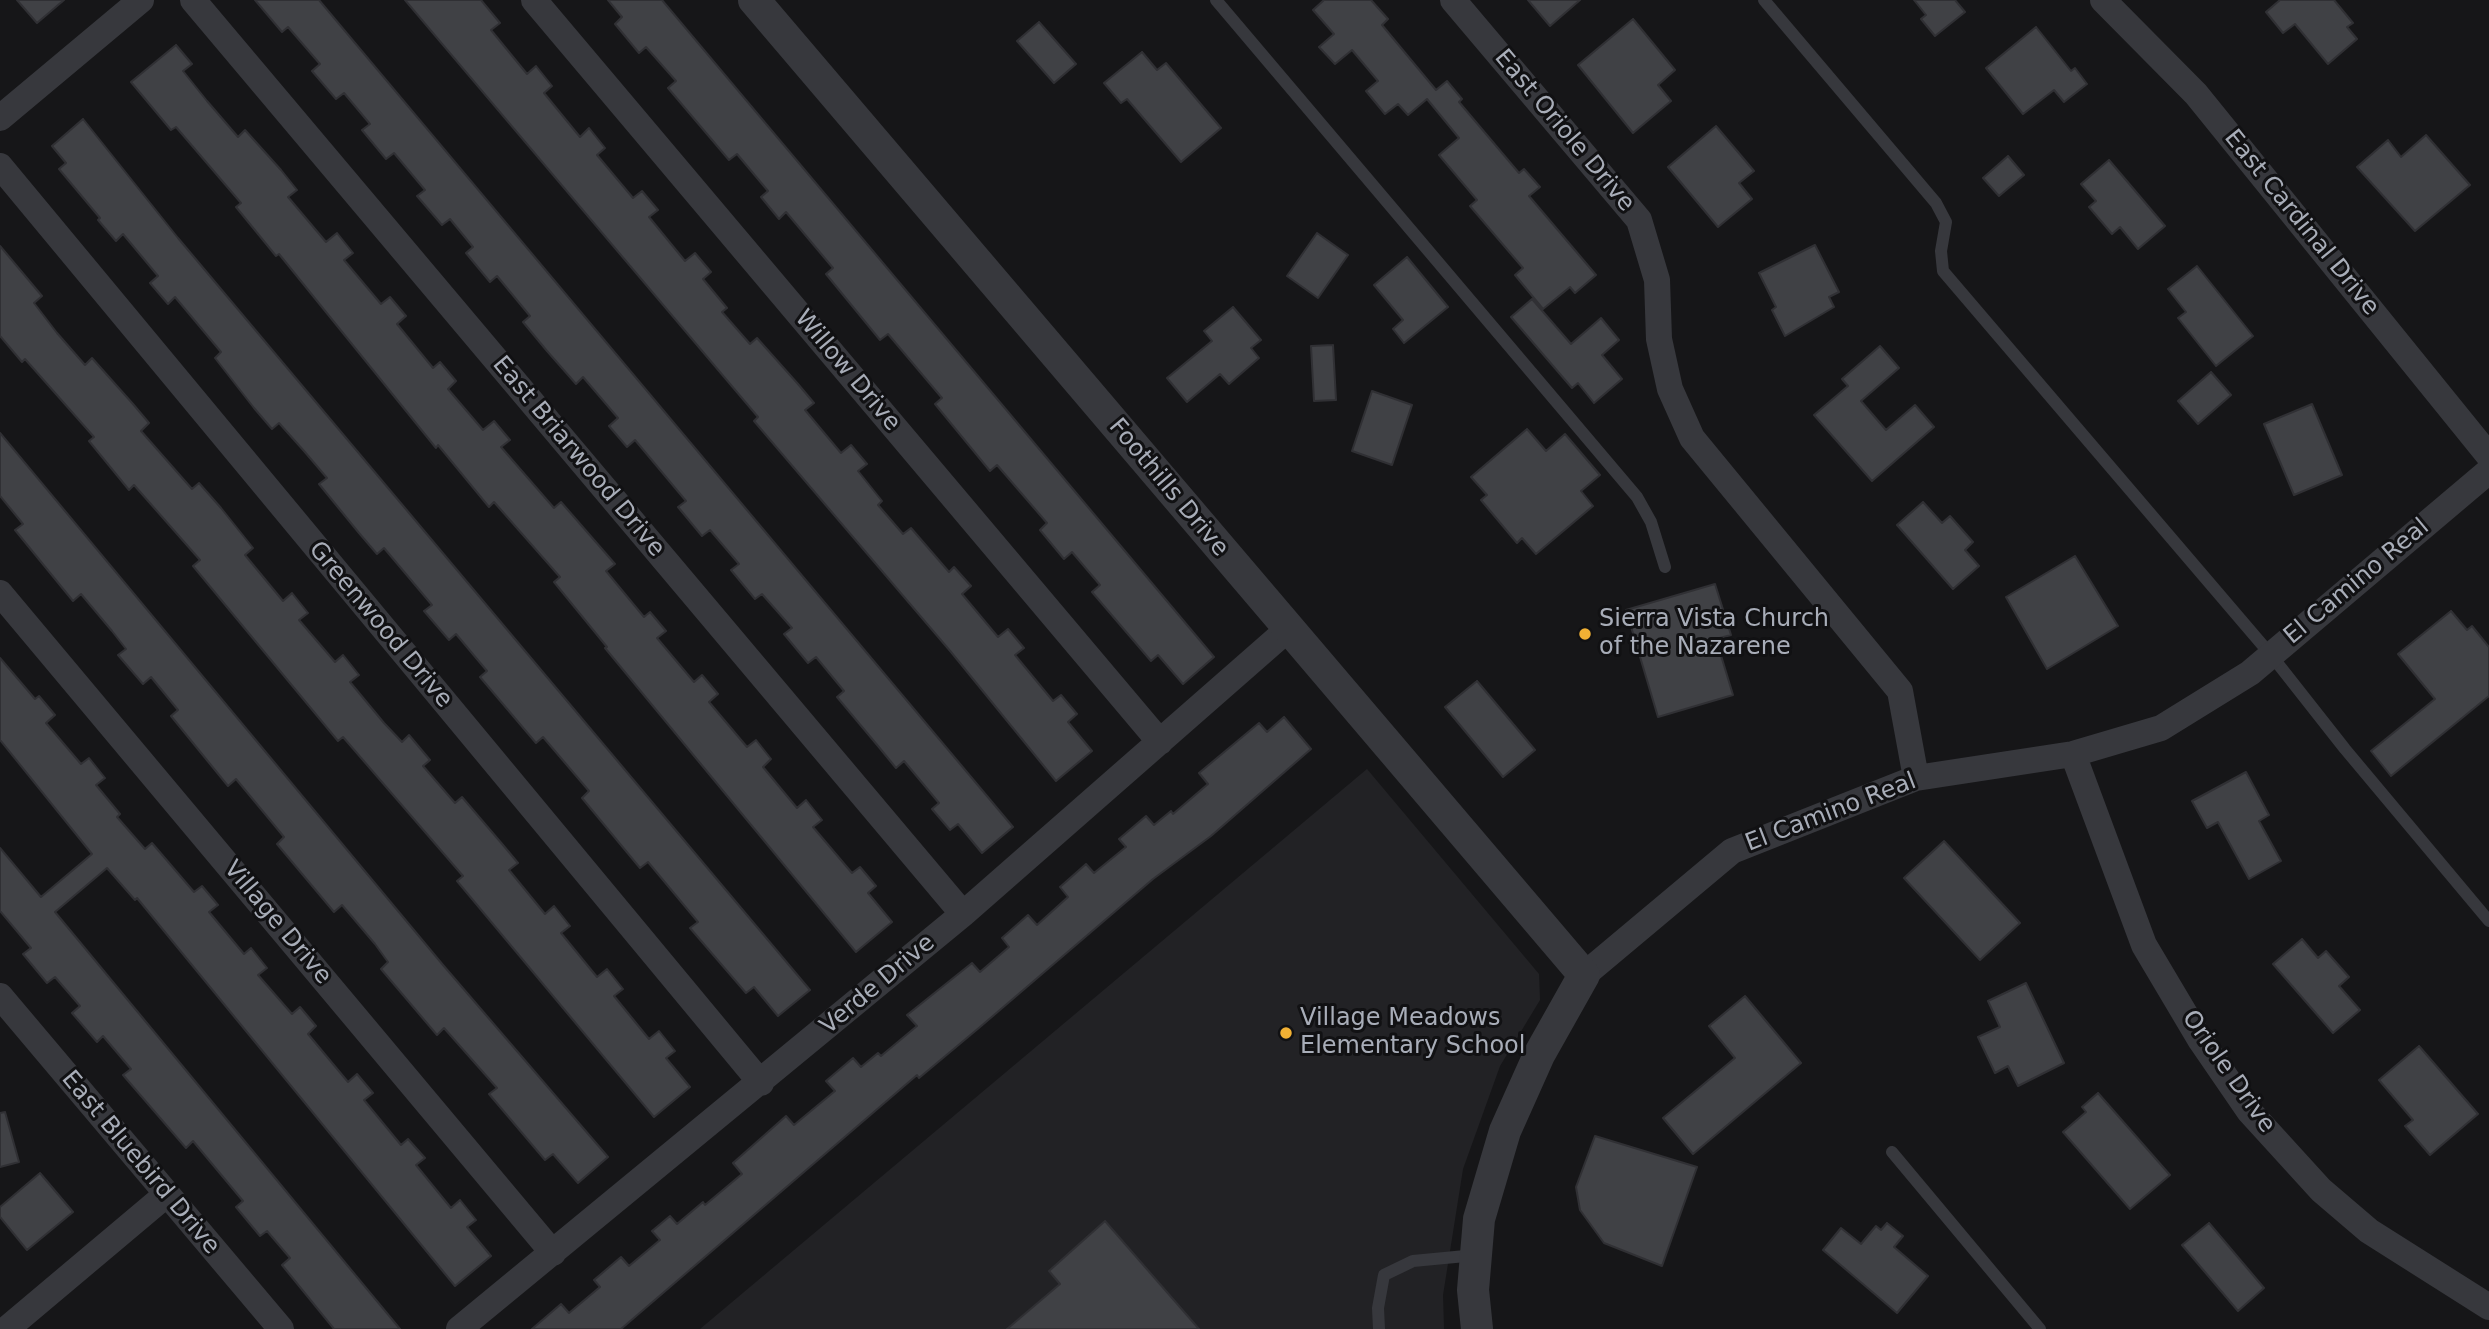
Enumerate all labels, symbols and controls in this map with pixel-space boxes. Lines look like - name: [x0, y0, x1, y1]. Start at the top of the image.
- street label: East Oriole Drive: [1488, 44, 1640, 218]
- street label: East Cardinal Drive: [2217, 124, 2385, 322]
- street label: Willow Drive: [788, 305, 906, 437]
- street label: East Briarwood Drive: [486, 351, 670, 563]
- street label: Foothills Drive: [1102, 413, 1234, 563]
- street label: El Camino Real: [2279, 513, 2435, 651]
- street label: Greenwood Drive: [302, 536, 458, 714]
- place label: Sierra Vista Church of the Nazarene: [1599, 606, 1829, 662]
- marker: Sierra Vista Church of the Nazarene: [1577, 626, 1593, 642]
- street label: El Camino Real: [1742, 767, 1920, 859]
- street label: Village Drive: [217, 855, 337, 991]
- street label: Verde Drive: [815, 929, 941, 1041]
- place label: Village Meadows Elementary School: [1300, 1005, 1525, 1061]
- street label: Oriole Drive: [2175, 1005, 2281, 1139]
- marker: Village Meadows Elementary School: [1278, 1025, 1294, 1041]
- street label: East Bluebird Drive: [55, 1065, 225, 1261]

